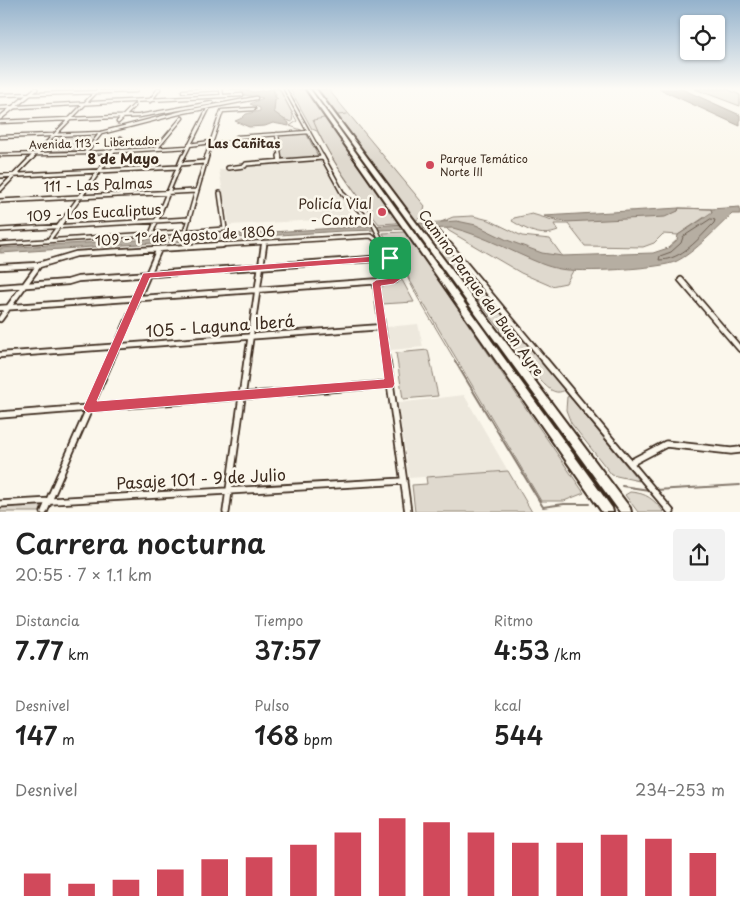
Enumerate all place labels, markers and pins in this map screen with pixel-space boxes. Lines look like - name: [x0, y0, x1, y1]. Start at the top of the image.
- place label: Parque Temático Norte III: [440, 150, 528, 180]
- marker: Parque Temático Norte III: [424, 159, 436, 171]
- place label: Policía Vial - Control: [298, 193, 372, 230]
- marker: Policía Vial - Control: [376, 206, 388, 218]
- pin: [369, 237, 411, 279]

